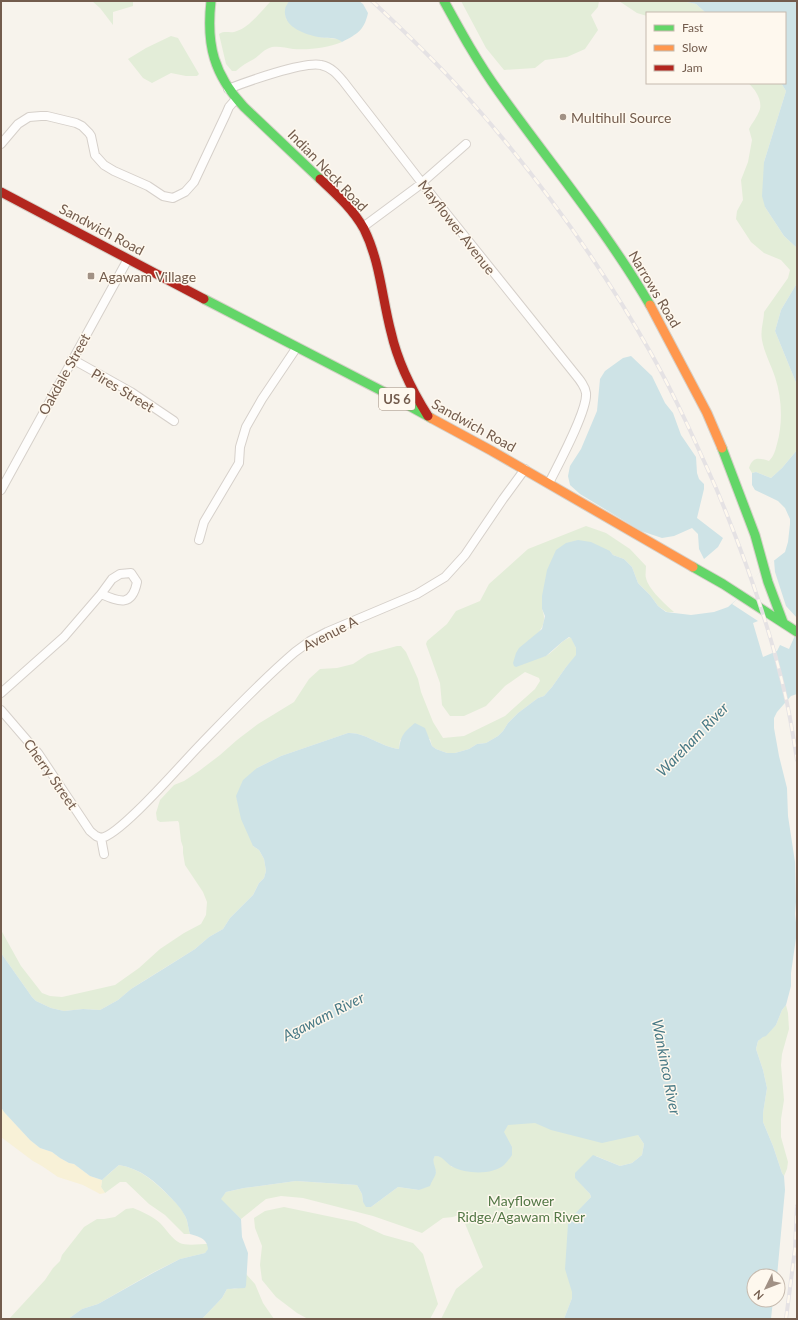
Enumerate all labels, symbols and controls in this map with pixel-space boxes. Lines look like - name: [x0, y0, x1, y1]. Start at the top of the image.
- legend: [646, 12, 786, 84]
- text: Fast: [682, 20, 704, 35]
- text: Slow: [682, 40, 708, 55]
- text: Jam: [682, 60, 703, 75]
- place label: Multihull Source: [571, 109, 671, 126]
- marker: Multihull Source: [558, 112, 568, 122]
- street label: Indian Neck Road: [285, 125, 371, 215]
- street label: Mayflower Avenue: [415, 176, 499, 278]
- street label: Sandwich Road: [57, 200, 147, 258]
- street label: Narrows Road: [625, 247, 685, 331]
- place label: Agawam Village: [99, 268, 196, 285]
- marker: Agawam Village: [86, 271, 96, 281]
- street label: Oakdale Street: [35, 330, 93, 418]
- street label: Pires Street: [88, 365, 158, 415]
- road number: US 6: [379, 388, 415, 410]
- street label: Sandwich Road: [429, 395, 519, 455]
- street label: Avenue A: [300, 612, 361, 654]
- water label: Wareham River: [652, 698, 732, 780]
- street label: Cherry Street: [20, 736, 82, 812]
- water label: Agawam River: [278, 987, 368, 1045]
- water label: Wankinco River: [649, 1018, 685, 1117]
- park label: Mayflower Ridge/Agawam River: [457, 1192, 585, 1225]
- north arrow: [746, 1268, 786, 1308]
- text: N: [751, 1288, 766, 1303]

